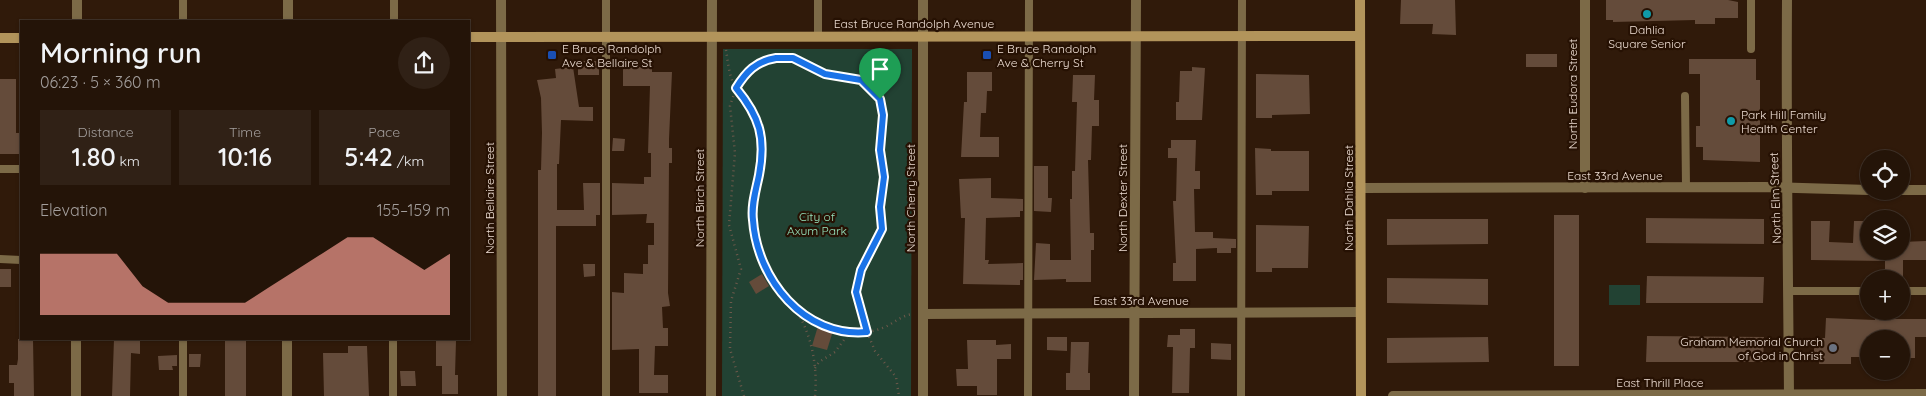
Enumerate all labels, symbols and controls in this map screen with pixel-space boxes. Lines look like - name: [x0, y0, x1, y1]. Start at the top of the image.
- marker: Dahlia Square Senior: [1641, 8, 1653, 20]
- street label: East Bruce Randolph Avenue: [834, 16, 995, 31]
- place label: Dahlia Square Senior: [1608, 22, 1686, 51]
- text: Morning run: [40, 35, 201, 70]
- button: share: [398, 37, 450, 89]
- street label: North Eudora Street: [1565, 39, 1580, 149]
- place label: E Bruce Randolph Ave & Bellaire St: [562, 41, 661, 70]
- place label: E Bruce Randolph Ave & Cherry St: [997, 41, 1096, 70]
- pin: [859, 48, 901, 99]
- marker: E Bruce Randolph Ave & Bellaire St: [546, 49, 558, 61]
- marker: E Bruce Randolph Ave & Cherry St: [981, 49, 993, 61]
- icon: arrive: [866, 55, 894, 83]
- text: 06:23 · 5 × 360 m: [40, 72, 161, 92]
- place label: Park Hill Family Health Center: [1741, 107, 1826, 136]
- marker: Park Hill Family Health Center: [1725, 115, 1737, 127]
- text: Distance: [78, 123, 134, 141]
- text: Time: [229, 123, 261, 141]
- text: Pace: [368, 123, 400, 141]
- text: 1.80: [72, 141, 116, 172]
- text: 10:16: [218, 141, 272, 172]
- text: 5:42: [344, 141, 393, 172]
- street label: North Bellaire Street: [482, 142, 497, 254]
- street label: North Cherry Street: [903, 144, 918, 252]
- street label: North Dexter Street: [1115, 144, 1130, 252]
- street label: North Dahlia Street: [1341, 145, 1356, 251]
- street label: North Birch Street: [692, 149, 707, 247]
- map controls: [1860, 150, 1910, 380]
- button: locate: [1860, 150, 1910, 200]
- text: km: [116, 152, 140, 170]
- text: /km: [393, 152, 424, 170]
- street label: North Elm Street: [1766, 152, 1784, 244]
- street label: East 33rd Avenue: [1567, 168, 1663, 183]
- text: Elevation: [40, 200, 107, 220]
- text: 155–159 m: [377, 200, 450, 220]
- park label: City of Axum Park: [787, 209, 847, 238]
- button: layers: [1860, 210, 1910, 260]
- button: +: [1860, 270, 1910, 320]
- street label: East 33rd Avenue: [1093, 293, 1189, 308]
- button: −: [1860, 330, 1910, 380]
- place label: Graham Memorial Church of God in Christ: [1680, 334, 1823, 363]
- marker: Graham Memorial Church of God in Christ: [1827, 342, 1839, 354]
- street label: East Thrill Place: [1616, 375, 1704, 390]

